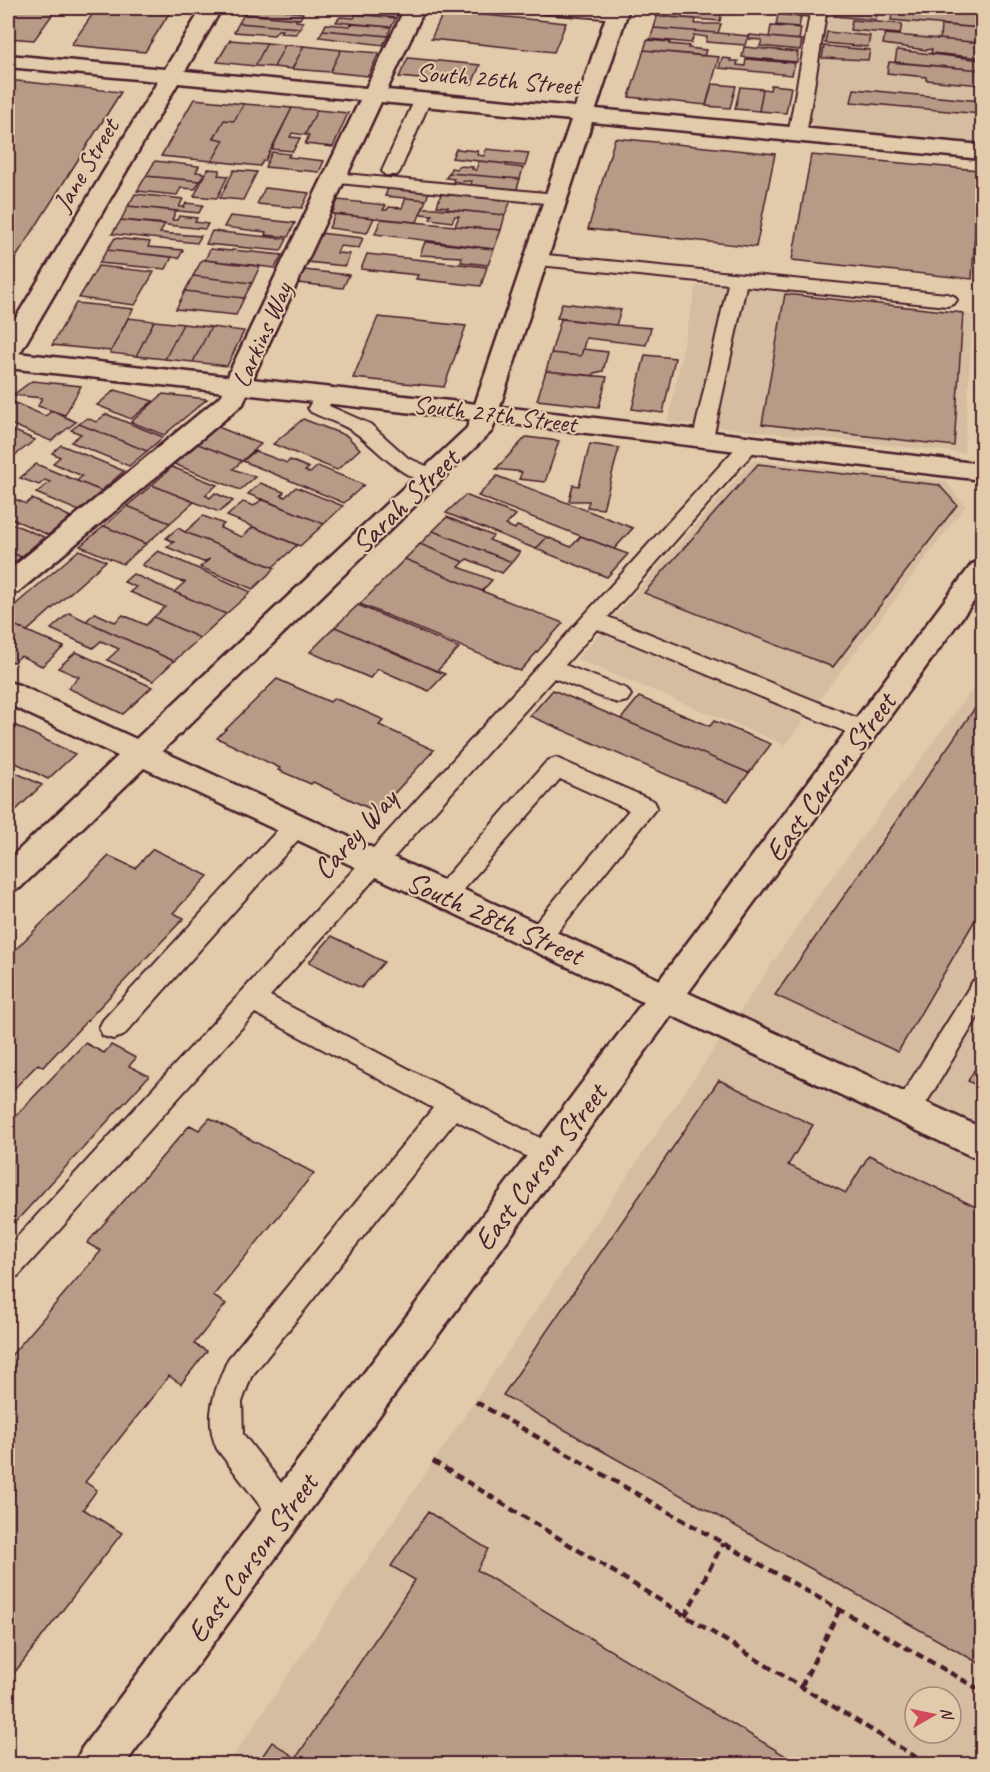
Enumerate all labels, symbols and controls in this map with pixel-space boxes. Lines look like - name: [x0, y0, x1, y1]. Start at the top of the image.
- street label: South 26th Street: [415, 55, 584, 103]
- street label: Jane Street: [45, 111, 128, 219]
- street label: Larkins Way: [224, 276, 301, 393]
- street label: South 27th Street: [412, 388, 581, 441]
- street label: Sarah Street: [343, 438, 469, 562]
- street label: East Carson Street: [756, 683, 906, 869]
- street label: Carey Way: [304, 779, 408, 887]
- street label: South 28th Street: [401, 862, 592, 975]
- street label: East Carson Street: [465, 1073, 617, 1258]
- street label: East Carson Street: [178, 1464, 328, 1650]
- north arrow: [903, 1685, 963, 1745]
- text: N: [936, 1706, 958, 1722]

